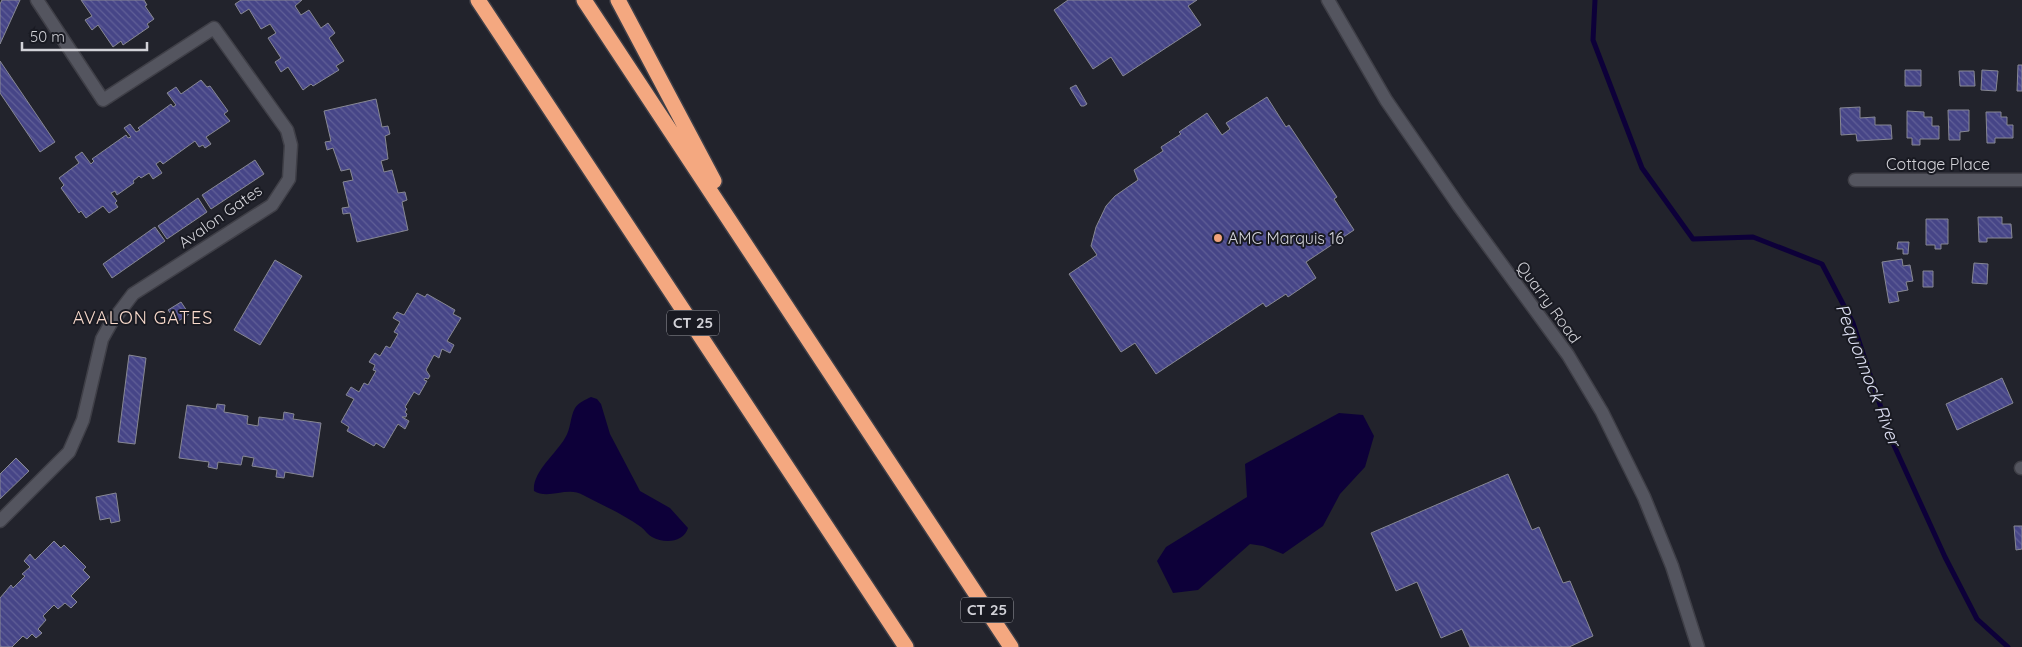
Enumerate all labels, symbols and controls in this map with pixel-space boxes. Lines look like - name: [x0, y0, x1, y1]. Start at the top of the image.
- scale bar: [22, 20, 148, 52]
- text: 50 m: [30, 27, 65, 46]
- street label: Cottage Place: [1886, 154, 1990, 174]
- street label: Avalon Gates: [174, 180, 266, 252]
- place label: AMC Marquis 16: [1228, 228, 1344, 248]
- marker: AMC Marquis 16: [1212, 232, 1224, 244]
- street label: Quarry Road: [1512, 257, 1586, 347]
- water label: Pequonnock River: [1831, 300, 1907, 451]
- district label: AVALON GATES: [73, 306, 213, 329]
- road number: CT 25: [667, 310, 719, 336]
- road number: CT 25: [961, 598, 1013, 622]

